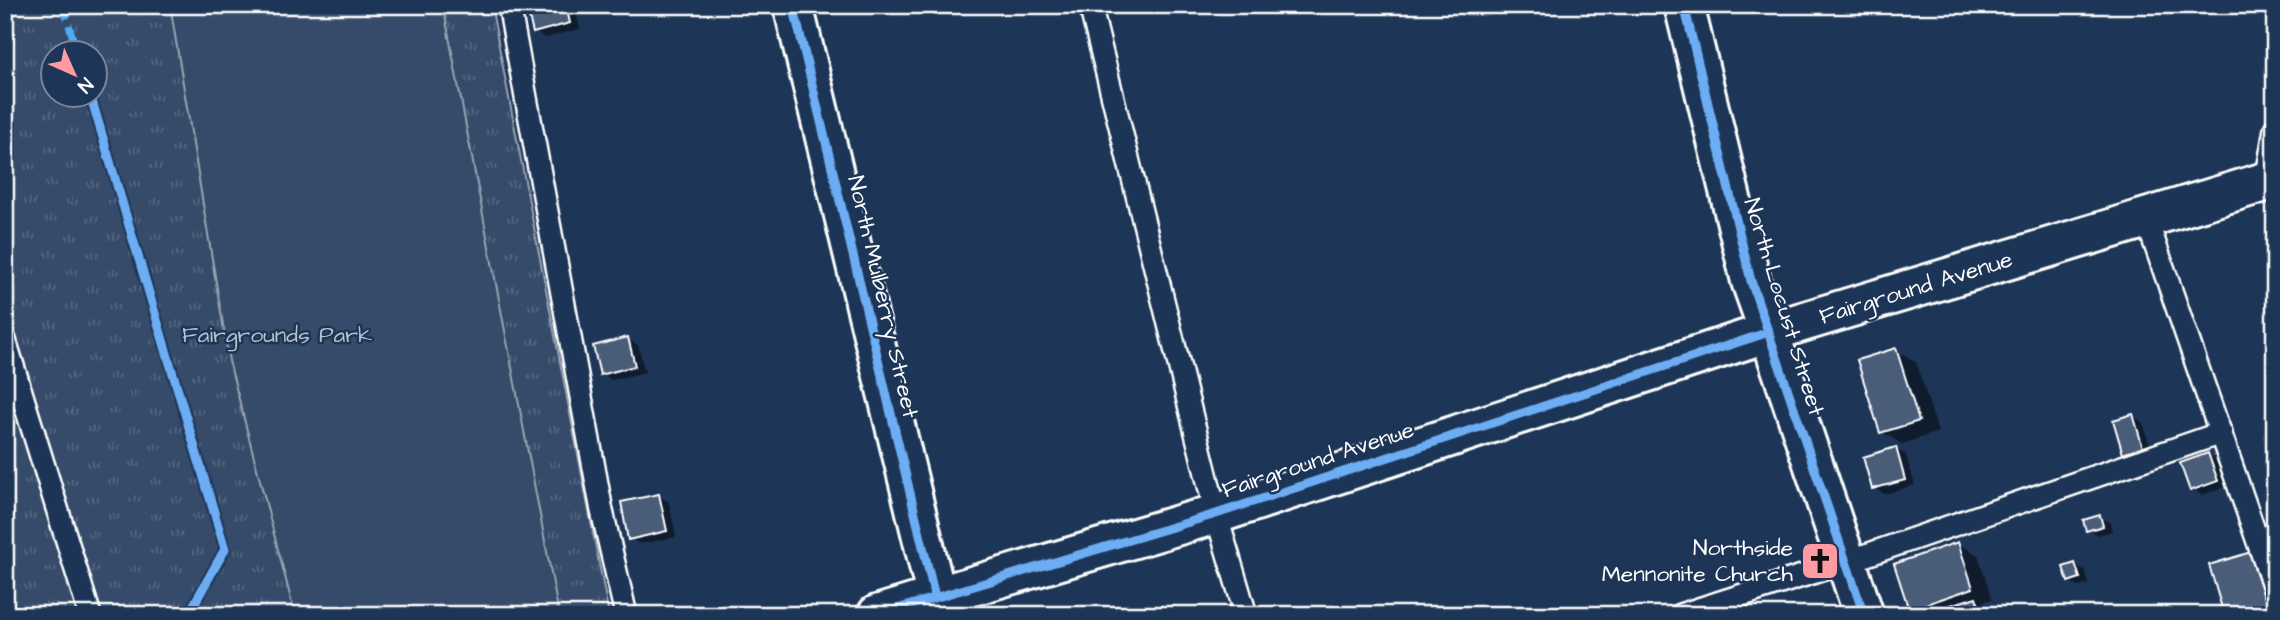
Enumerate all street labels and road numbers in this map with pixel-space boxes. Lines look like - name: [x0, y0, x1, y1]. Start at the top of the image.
- street label: North Mulberry Street: [839, 173, 927, 422]
- street label: North Locust Street: [1736, 194, 1833, 420]
- street label: Fairground Avenue: [1816, 243, 2017, 334]
- street label: Fairground Avenue: [1218, 414, 1418, 507]

